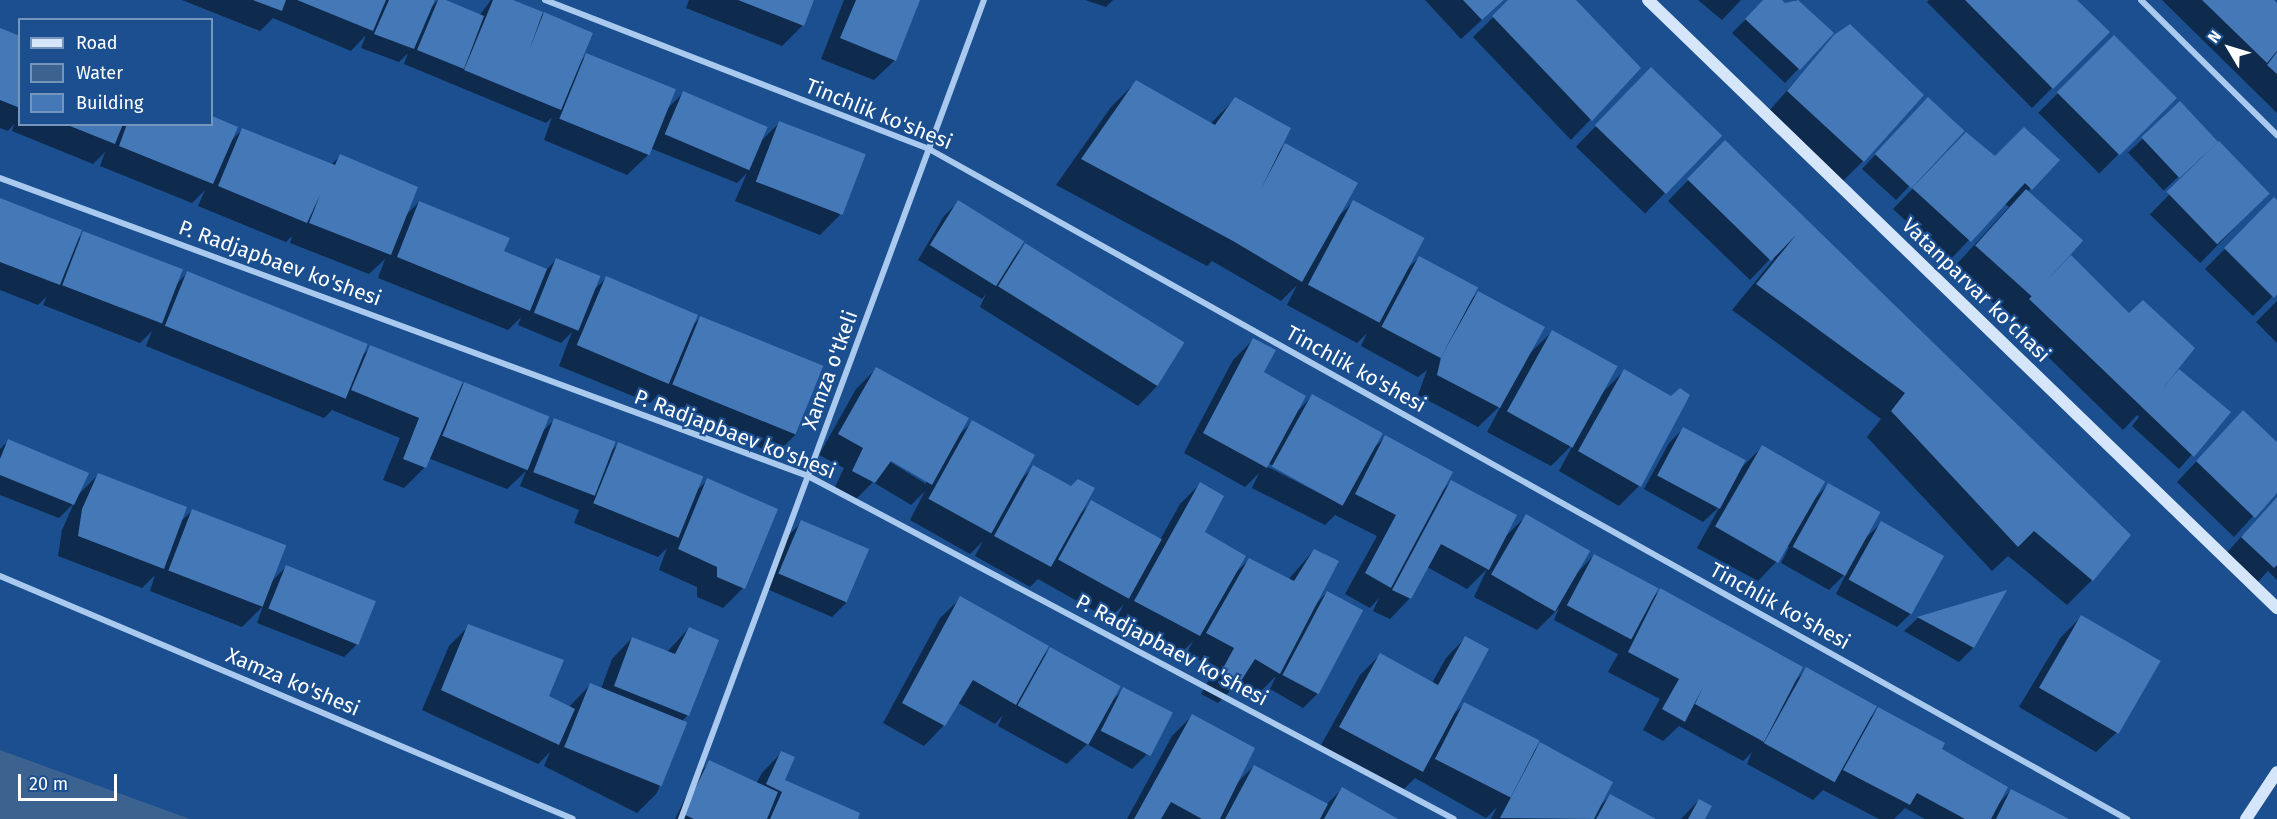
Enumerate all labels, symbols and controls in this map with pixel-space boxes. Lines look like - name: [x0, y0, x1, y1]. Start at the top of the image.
- legend: [18, 18, 213, 126]
- north arrow: [2199, 18, 2259, 78]
- text: N: [2204, 27, 2225, 47]
- text: Road: [76, 32, 118, 54]
- text: Water: [76, 62, 123, 84]
- street label: Tinchlik ko'shesi: [802, 73, 956, 155]
- text: Building: [76, 92, 143, 114]
- street label: Vatanparvar ko'chasi: [1897, 213, 2055, 367]
- street label: P. Radjapbaev ko'shesi: [175, 215, 385, 311]
- street label: Xamza o'tkeli: [797, 307, 863, 433]
- street label: Tinchlik ko'shesi: [1282, 320, 1430, 418]
- street label: P. Radjapbaev ko'shesi: [631, 384, 839, 484]
- street label: Tinchlik ko'shesi: [1706, 557, 1854, 655]
- street label: P. Radjapbaev ko'shesi: [1072, 589, 1272, 711]
- street label: Xamza ko'shesi: [222, 643, 364, 721]
- scale bar: [21, 762, 120, 800]
- text: 20 m: [29, 773, 68, 795]

